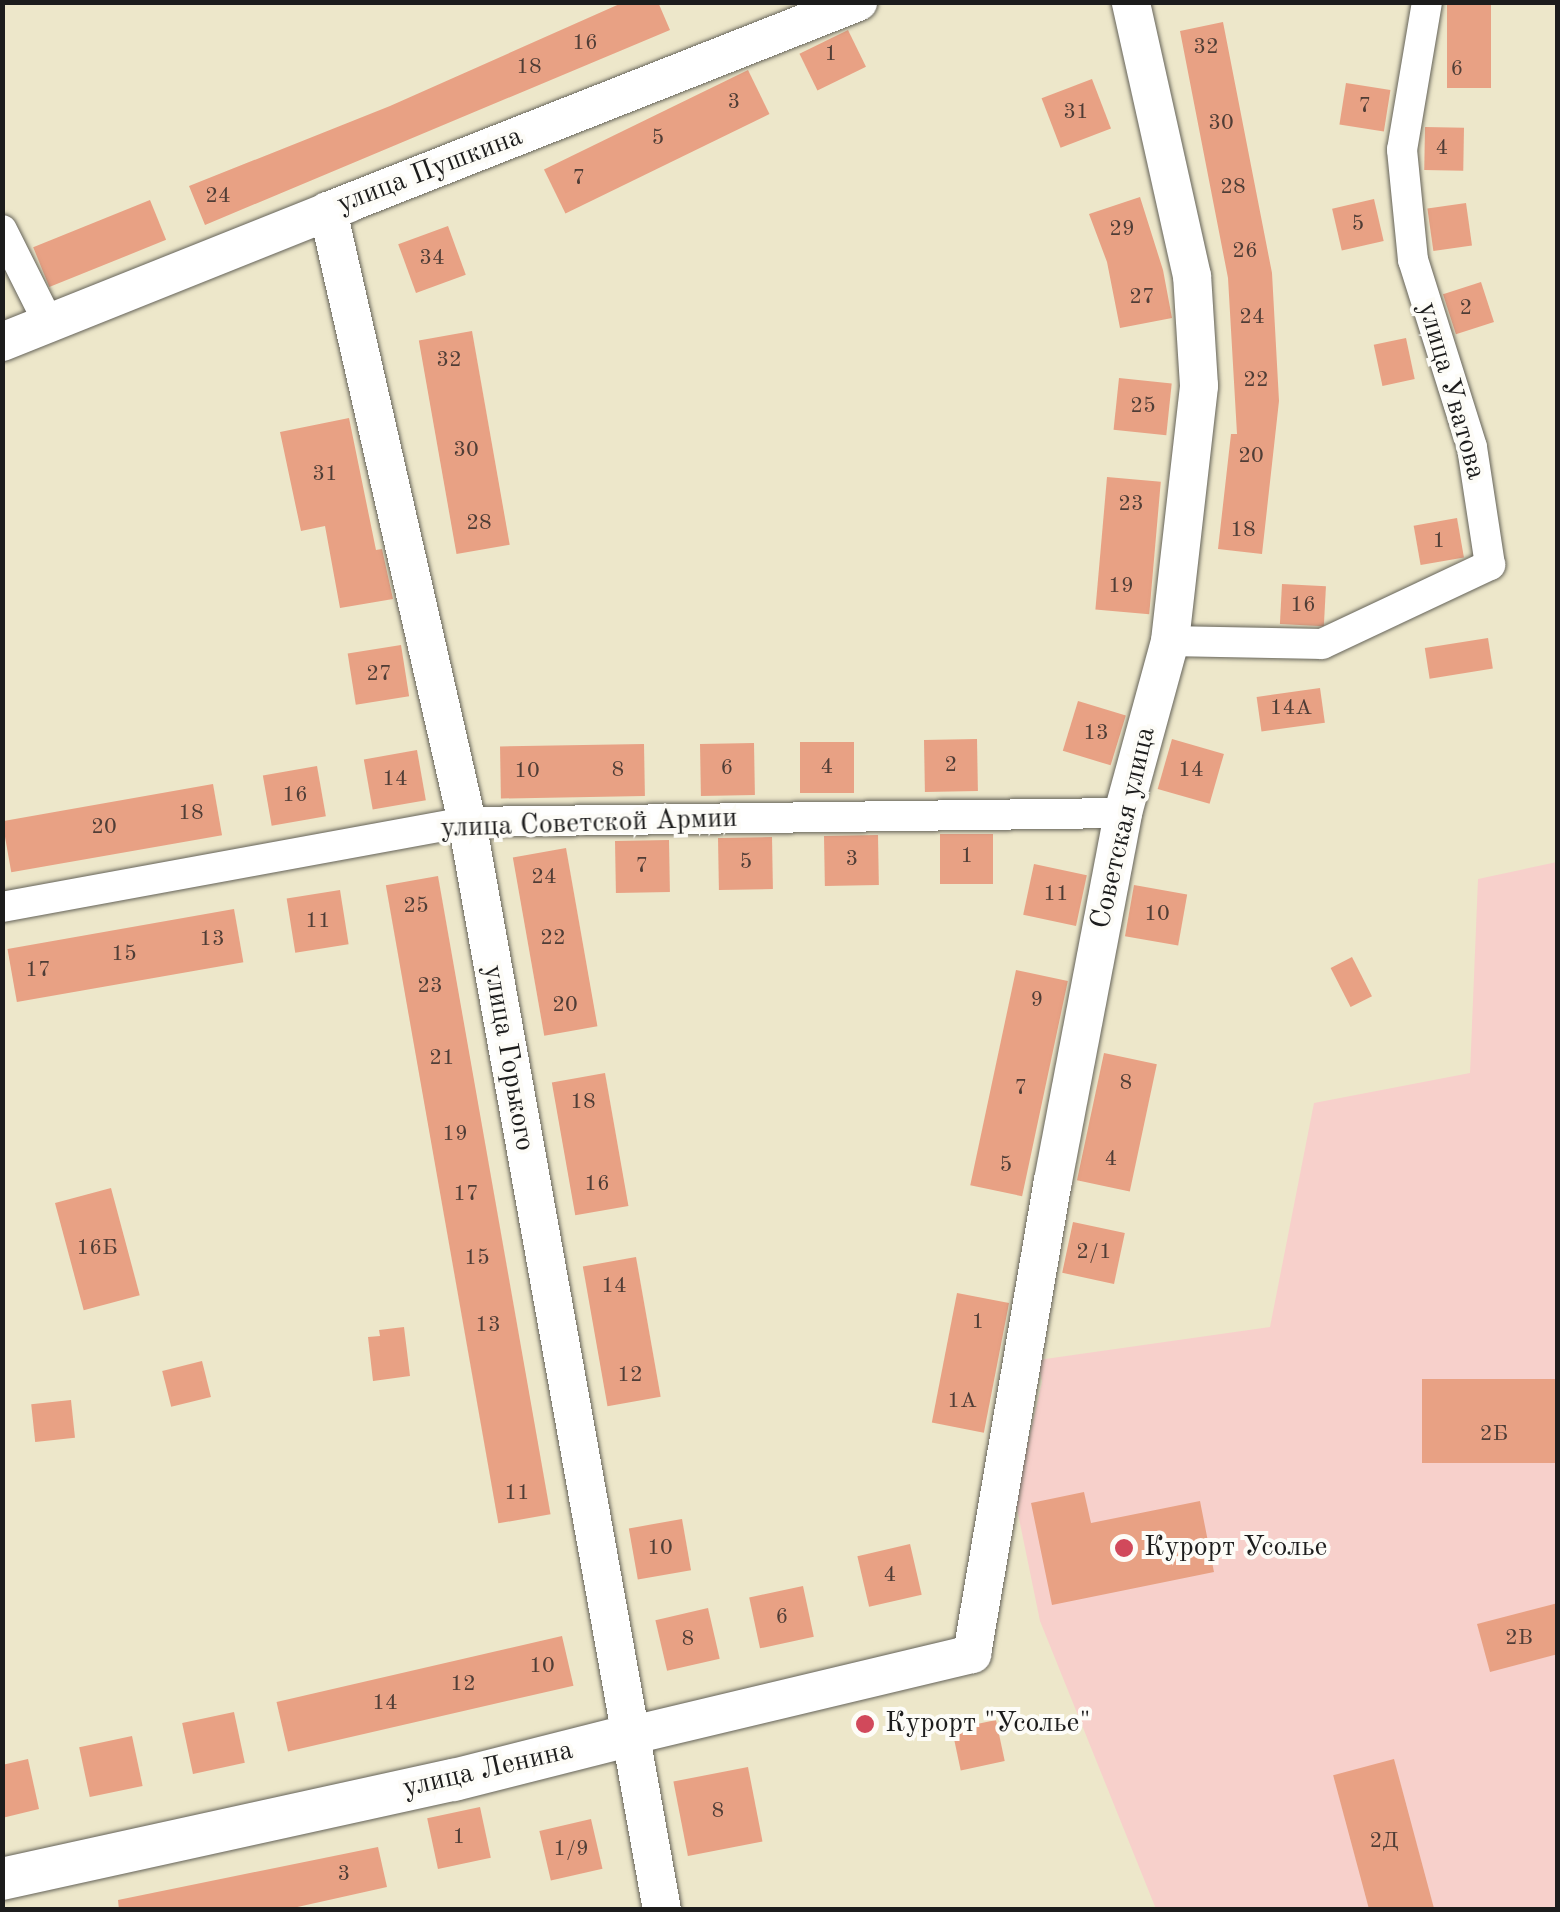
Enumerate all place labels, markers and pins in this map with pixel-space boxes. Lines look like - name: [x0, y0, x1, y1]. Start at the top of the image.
- place label: Курорт Усолье: [1144, 1531, 1327, 1565]
- marker: Курорт Усолье: [1113, 1537, 1135, 1559]
- place label: Курорт "Усолье": [885, 1707, 1090, 1741]
- marker: Курорт "Усолье": [854, 1713, 876, 1735]

